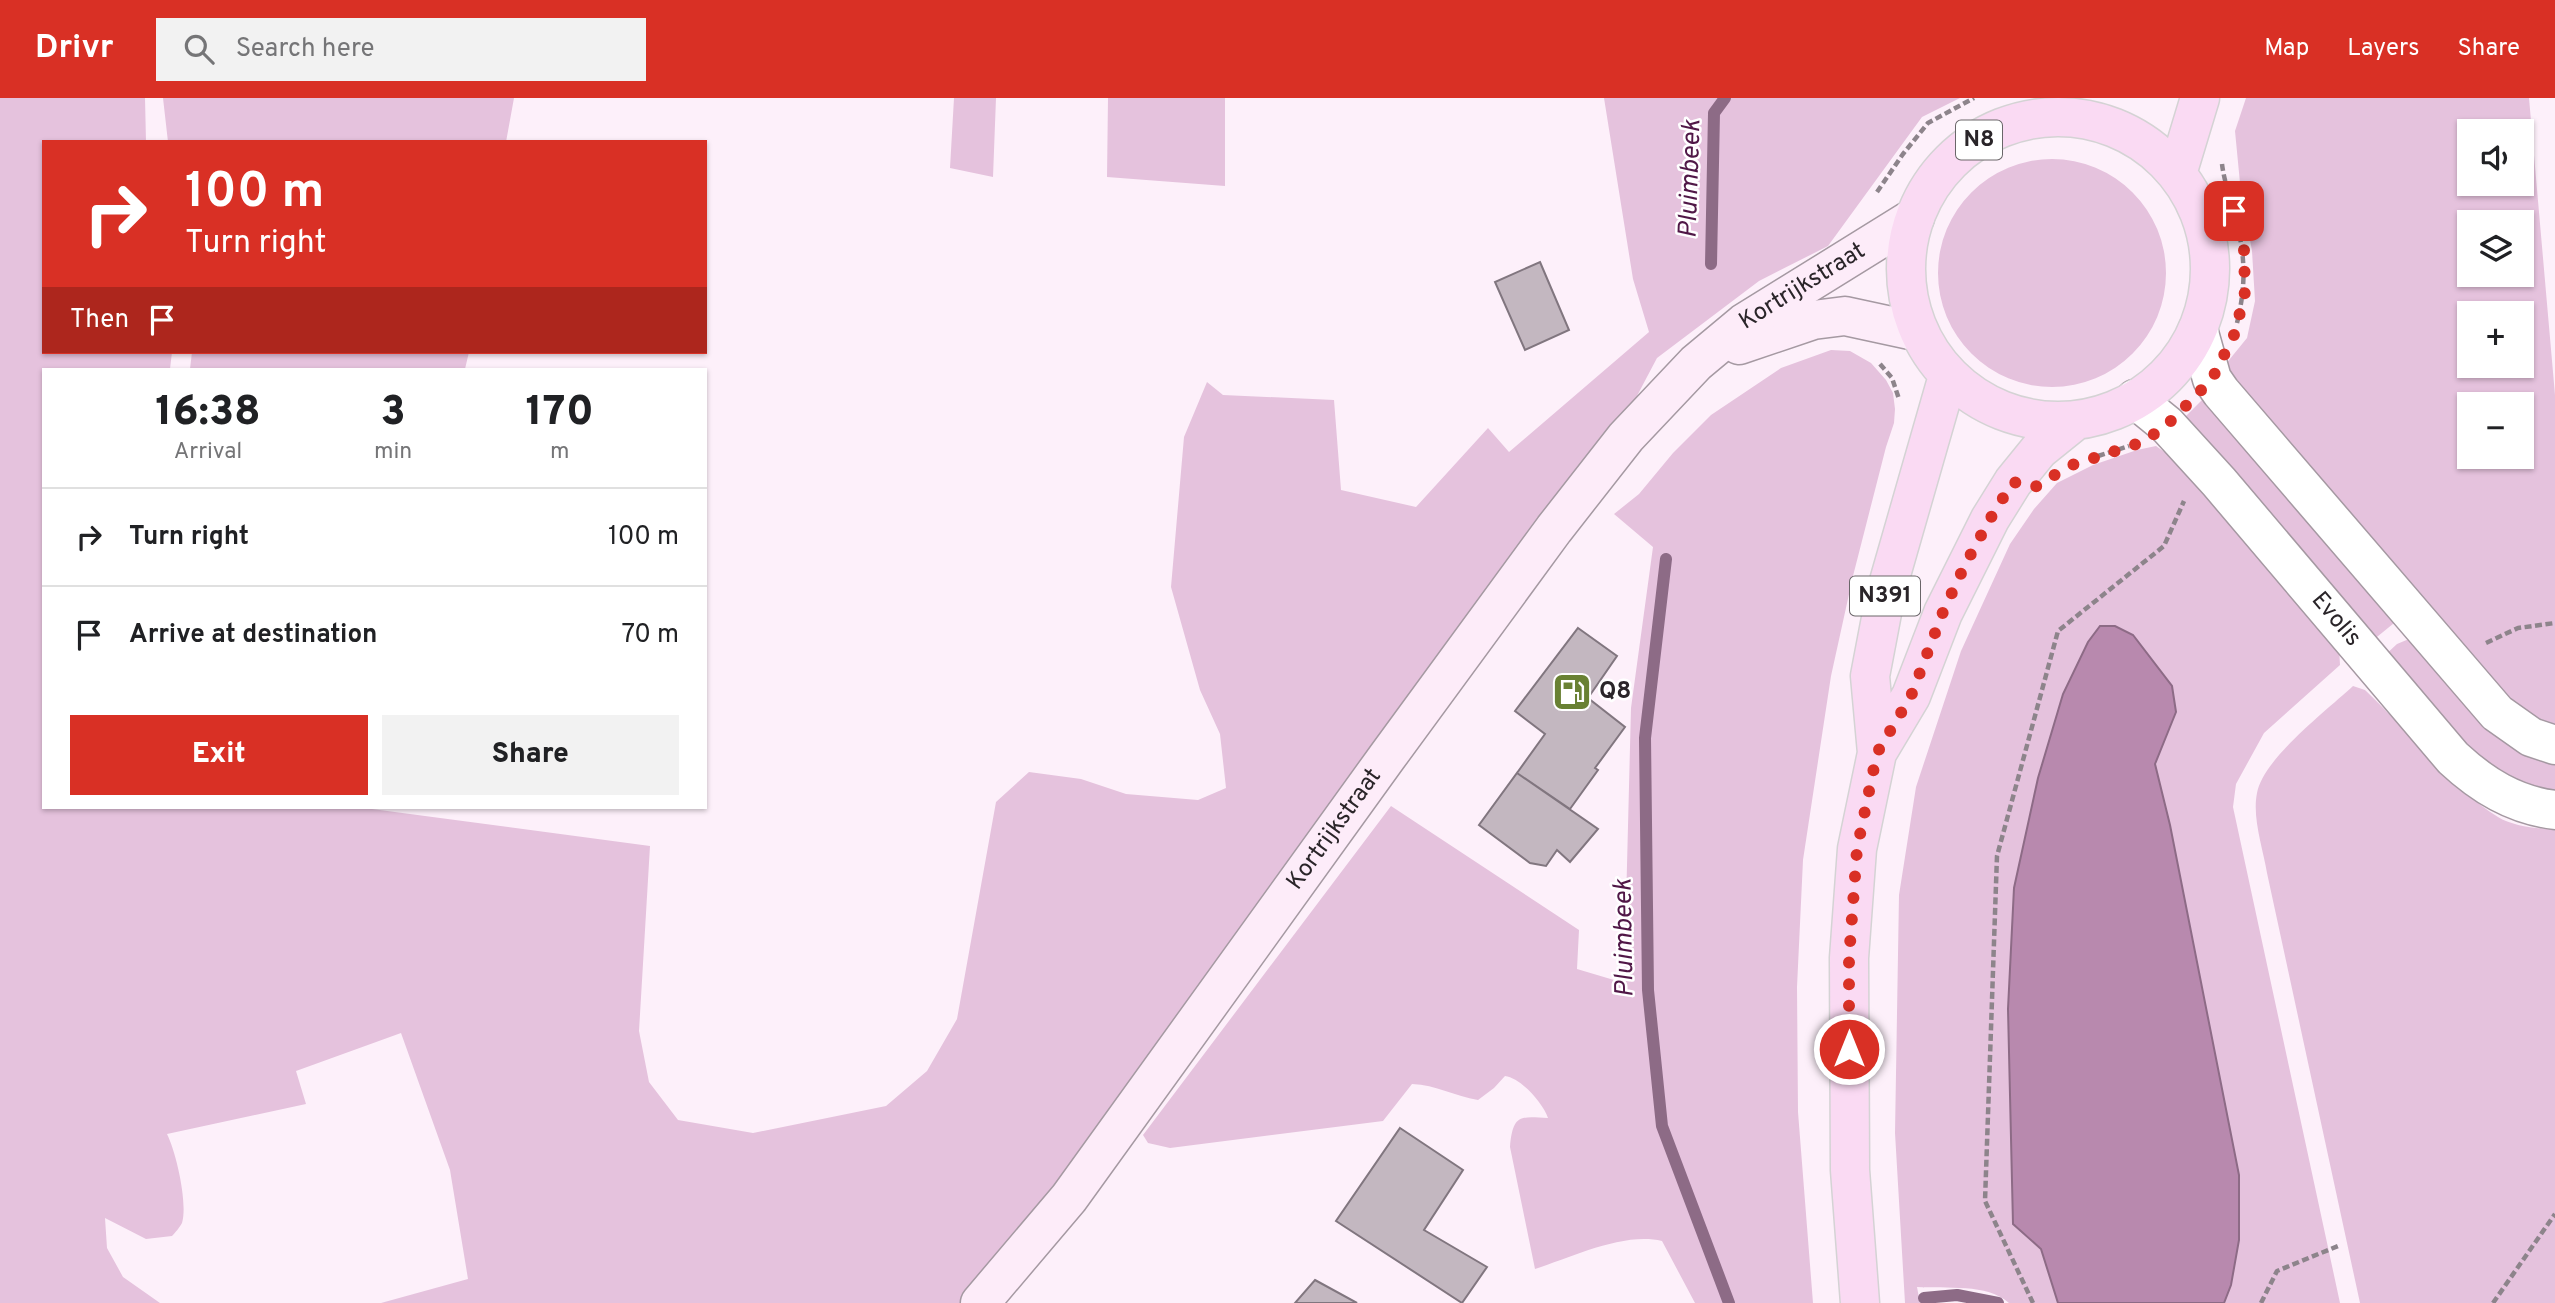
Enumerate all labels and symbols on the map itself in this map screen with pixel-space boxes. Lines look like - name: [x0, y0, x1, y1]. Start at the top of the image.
- water label: Pluimbeek: [1672, 118, 1710, 239]
- road number: N8: [1956, 120, 2002, 159]
- pin: [2204, 181, 2264, 241]
- street label: Kortrijkstraat: [1734, 236, 1871, 337]
- road number: N391: [1850, 576, 1920, 616]
- street label: Evolis: [2304, 586, 2367, 653]
- fuel station icon: Q8: [1551, 671, 1593, 713]
- place label: Q8: [1599, 677, 1631, 707]
- street label: Kortrijkstraat: [1281, 763, 1389, 896]
- water label: Pluimbeek: [1607, 878, 1643, 998]
- position arrow: [1812, 1012, 1886, 1086]

